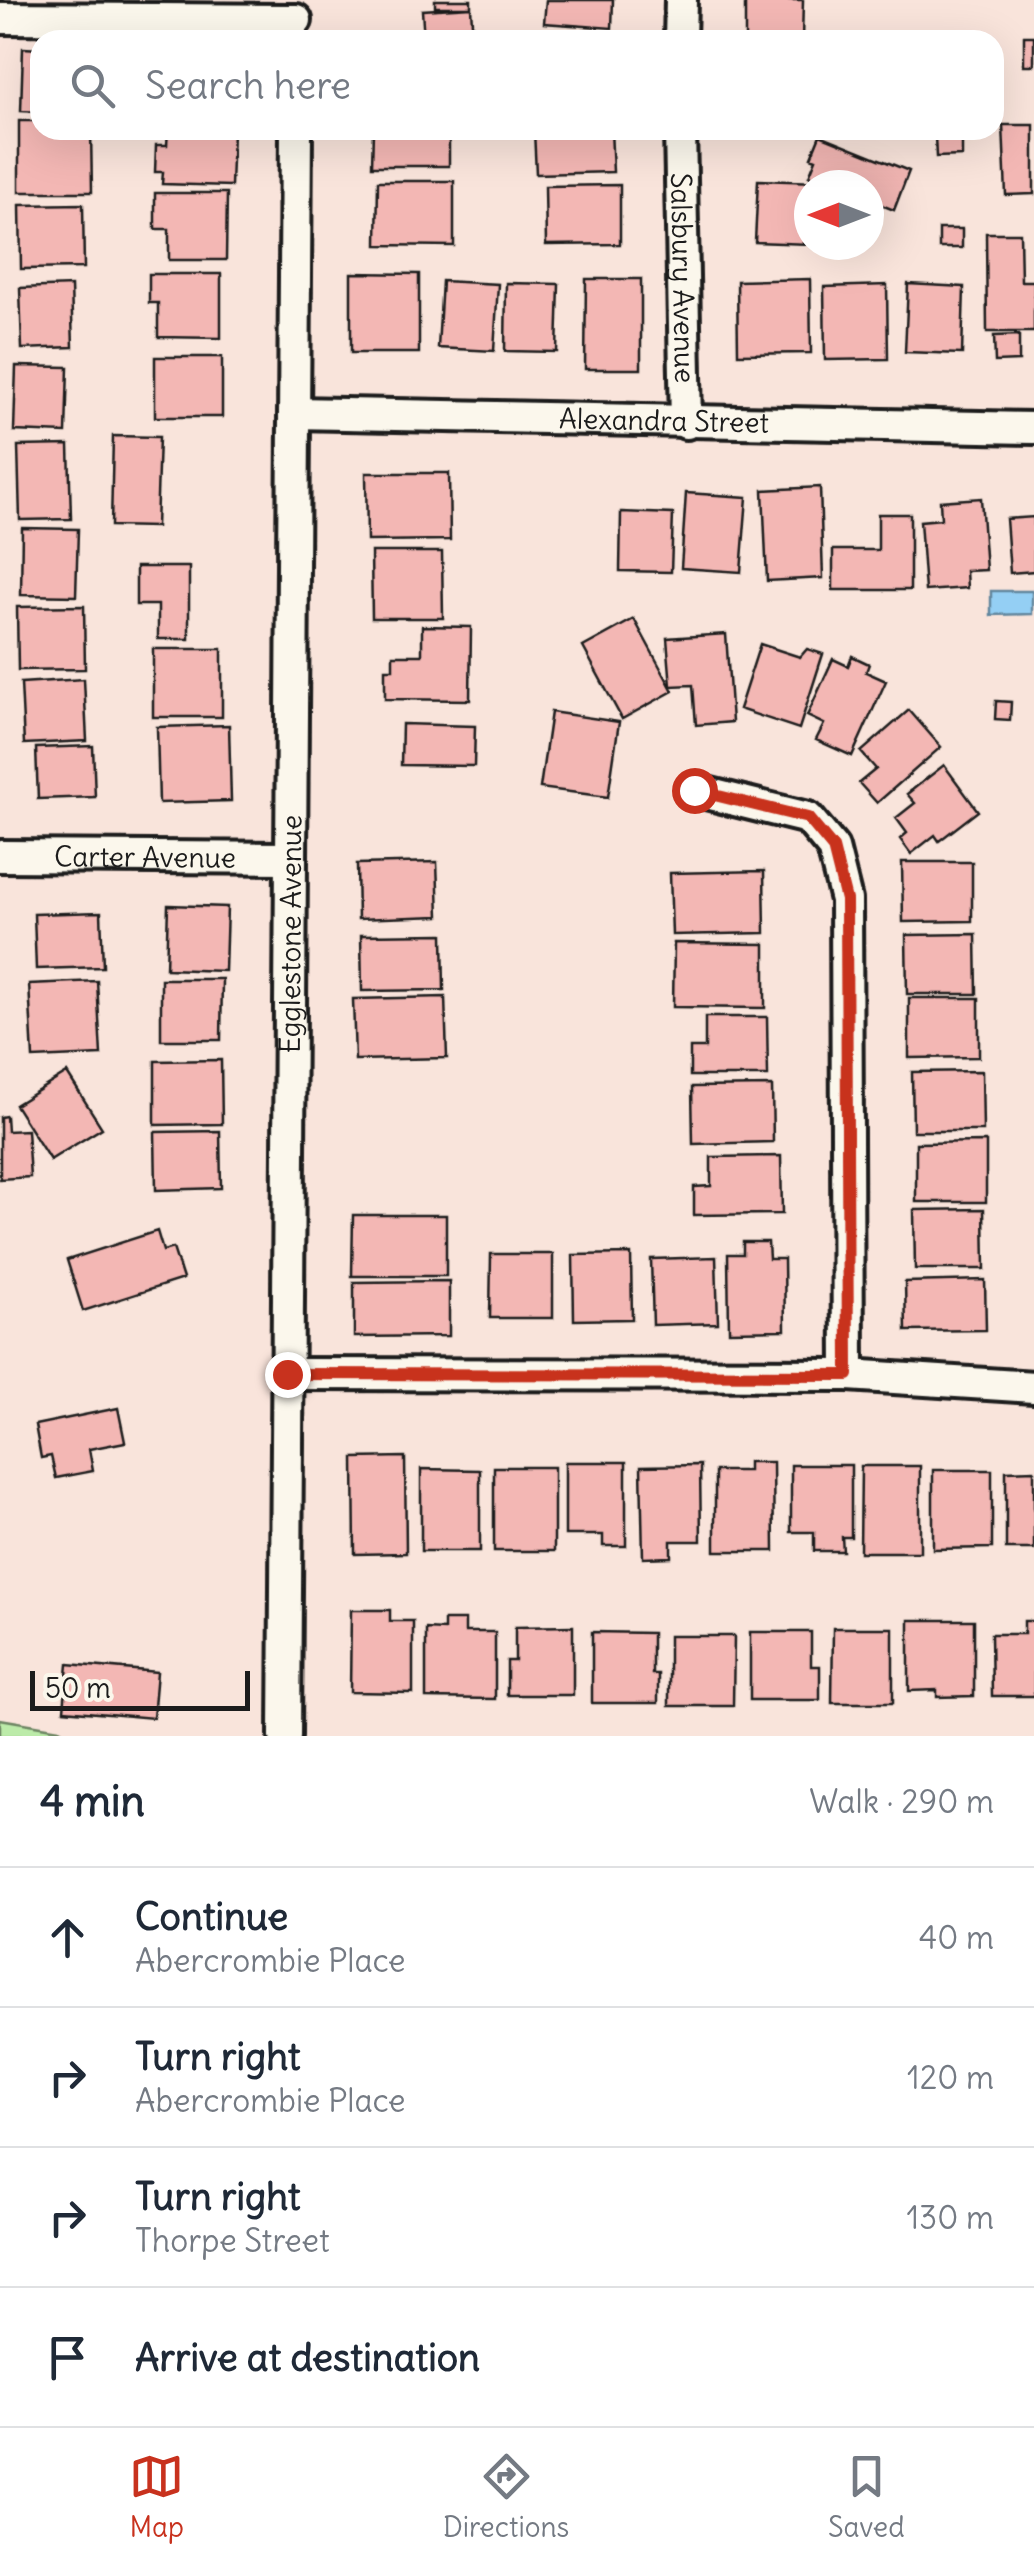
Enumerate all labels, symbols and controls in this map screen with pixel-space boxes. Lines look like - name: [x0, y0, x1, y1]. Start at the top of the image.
- search box: [30, 30, 1004, 140]
- icon: search: [65, 58, 120, 113]
- text: Search here: [145, 62, 351, 109]
- north arrow: [794, 170, 884, 260]
- street label: Salsbury Avenue: [663, 172, 703, 383]
- street label: Alexandra Street: [559, 400, 769, 441]
- route start: [672, 768, 718, 814]
- street label: Egglestone Avenue: [272, 815, 309, 1053]
- street label: Carter Avenue: [54, 838, 236, 876]
- route end: [265, 1352, 311, 1398]
- scale bar: [30, 1666, 250, 1711]
- text: 50 m: [45, 1670, 111, 1706]
- text: 4 min: [40, 1775, 145, 1827]
- text: Walk · 290 m: [809, 1781, 994, 1822]
- text: Continue: [135, 1893, 288, 1940]
- icon: ahead: [40, 1910, 95, 1965]
- text: 40 m: [919, 1917, 994, 1958]
- text: Abercrombie Place: [135, 1940, 406, 1981]
- text: Turn right: [135, 2033, 301, 2080]
- icon: right: [40, 2050, 95, 2105]
- text: 120 m: [907, 2057, 994, 2098]
- text: Abercrombie Place: [135, 2080, 406, 2121]
- text: Turn right: [135, 2173, 301, 2220]
- icon: right: [40, 2190, 95, 2245]
- text: 130 m: [906, 2197, 994, 2238]
- text: Thorpe Street: [135, 2220, 330, 2261]
- icon: arrive: [40, 2330, 95, 2385]
- text: Arrive at destination: [135, 2334, 480, 2381]
- tab: Map: [129, 2449, 184, 2545]
- tab: Directions: [443, 2449, 569, 2545]
- tab: Saved: [828, 2449, 905, 2545]

